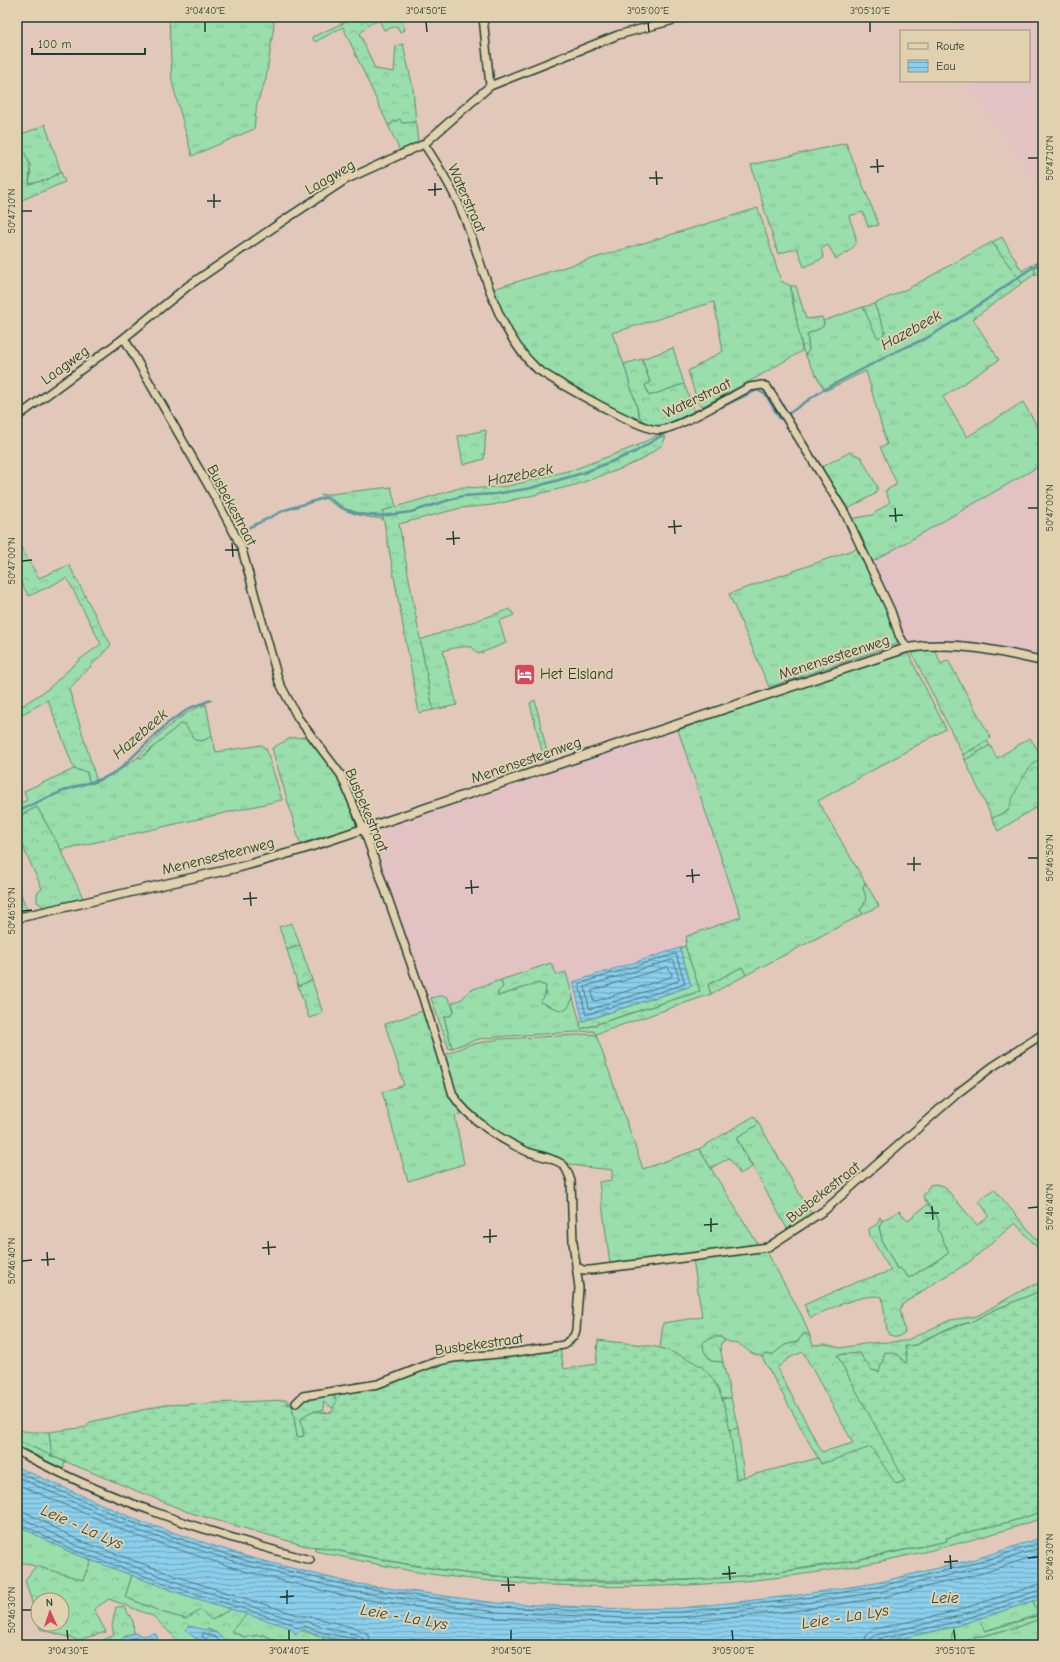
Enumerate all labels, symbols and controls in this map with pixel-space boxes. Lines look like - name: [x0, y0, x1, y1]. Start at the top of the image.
- text: 3°04'40"E: [185, 5, 225, 17]
- text: 3°04'50"E: [406, 5, 446, 17]
- text: 3°05'00"E: [627, 5, 669, 17]
- text: 3°05'10"E: [850, 5, 890, 17]
- scale bar: [32, 30, 145, 56]
- legend: [900, 30, 1030, 82]
- text: 100 m: [38, 37, 71, 51]
- text: Route: [936, 39, 965, 53]
- text: Eau: [936, 59, 956, 73]
- text: 50°47'10"N: [1044, 136, 1056, 180]
- street label: Laagweg: [302, 155, 358, 199]
- street label: Waterstraat: [444, 161, 490, 236]
- text: 50°47'10"N: [6, 189, 18, 233]
- water label: Hazebeek: [877, 306, 945, 354]
- street label: Laagweg: [38, 342, 92, 388]
- street label: Waterstraat: [660, 374, 734, 422]
- water label: Hazebeek: [485, 460, 555, 490]
- street label: Busbekestraat: [203, 461, 261, 549]
- text: 50°47'00"N: [1044, 484, 1056, 532]
- text: 50°47'00"N: [6, 537, 18, 585]
- street label: Menensesteenweg: [776, 631, 892, 683]
- hotel icon: Het Elsland: [512, 661, 538, 687]
- place label: Het Elsland: [540, 665, 614, 683]
- water label: Hazebeek: [109, 705, 171, 763]
- street label: Menensesteenweg: [468, 733, 584, 787]
- street label: Busbekestraat: [341, 765, 393, 855]
- street label: Menensesteenweg: [160, 833, 276, 879]
- text: 50°46'50"N: [1044, 834, 1056, 882]
- text: 50°46'50"N: [6, 887, 18, 935]
- street label: Busbekestraat: [782, 1157, 864, 1227]
- text: 50°46'40"N: [1044, 1184, 1056, 1230]
- text: 50°46'40"N: [6, 1238, 18, 1284]
- street label: Busbekestraat: [434, 1329, 525, 1359]
- water label: Leie - La Lys: [38, 1501, 126, 1553]
- text: 50°46'30"N: [1044, 1534, 1056, 1580]
- text: 50°46'30"N: [6, 1587, 18, 1633]
- water label: Leie: [931, 1589, 959, 1607]
- north arrow: [30, 1592, 70, 1632]
- text: N: [46, 1596, 53, 1609]
- water label: Leie - La Lys: [359, 1601, 449, 1634]
- water label: Leie - La Lys: [800, 1601, 890, 1633]
- text: 3°04'30"E: [48, 1645, 88, 1657]
- text: 3°04'40"E: [269, 1645, 309, 1657]
- text: 3°04'50"E: [491, 1645, 531, 1657]
- text: 3°05'00"E: [712, 1645, 754, 1657]
- text: 3°05'10"E: [935, 1645, 975, 1657]

